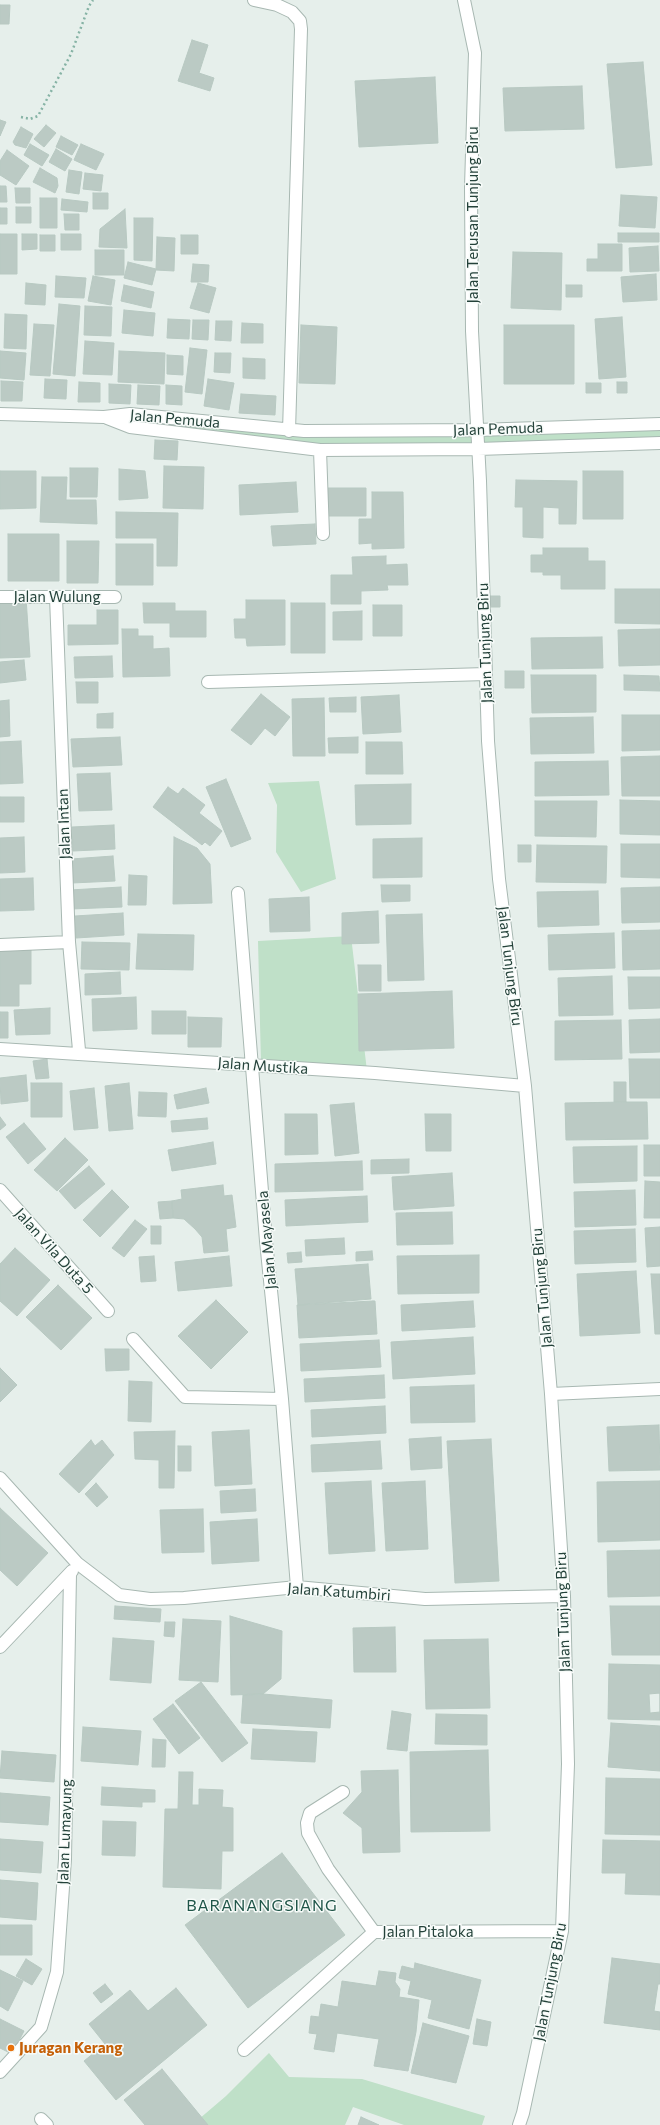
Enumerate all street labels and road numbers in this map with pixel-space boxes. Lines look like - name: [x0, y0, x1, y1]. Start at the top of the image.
- street label: Jalan Terusan Tunjung Biru: [464, 126, 482, 304]
- street label: Jalan Pemuda: [129, 406, 221, 432]
- street label: Jalan Pemuda: [453, 418, 543, 440]
- street label: Jalan Tunjung Biru: [474, 583, 496, 703]
- street label: Jalan Wulung: [13, 588, 101, 606]
- street label: Jalan Intan: [54, 788, 74, 860]
- street label: Jalan Tunjung Biru: [494, 905, 526, 1027]
- street label: Jalan Mustika: [217, 1054, 309, 1078]
- street label: Jalan Mayasela: [254, 1190, 280, 1290]
- street label: Jalan Vila Duta 5: [11, 1205, 97, 1297]
- street label: Jalan Tunjung Biru: [528, 1227, 556, 1349]
- street label: Jalan Tunjung Biru: [552, 1552, 574, 1672]
- street label: Jalan Katumbiri: [287, 1579, 391, 1605]
- street label: Jalan Lumayung: [54, 1779, 76, 1885]
- street label: Jalan Tunjung Biru: [530, 1921, 570, 2043]
- street label: Jalan Pitaloka: [382, 1923, 474, 1941]

